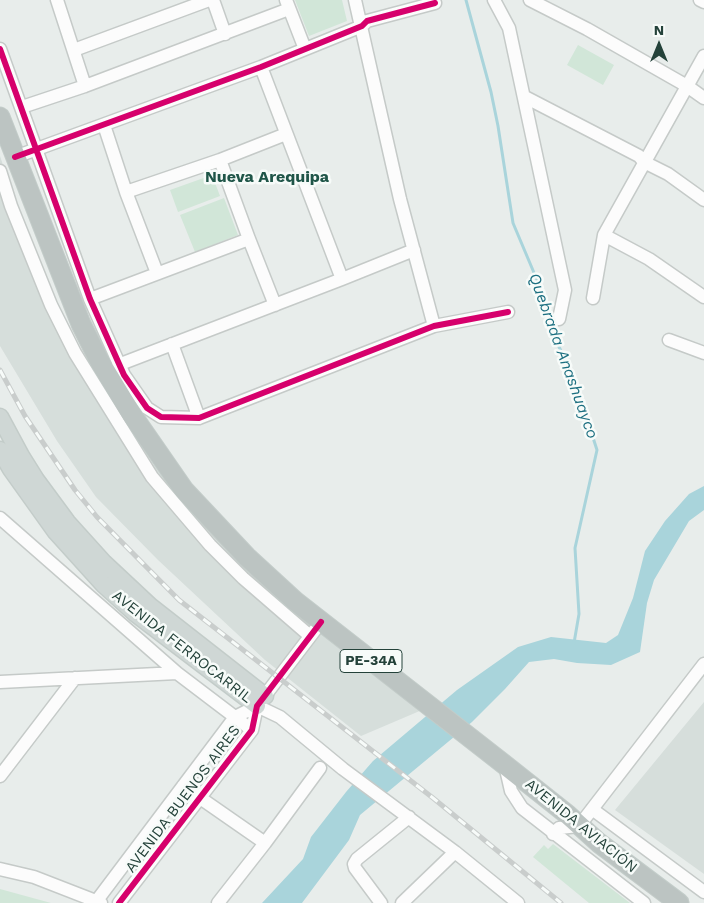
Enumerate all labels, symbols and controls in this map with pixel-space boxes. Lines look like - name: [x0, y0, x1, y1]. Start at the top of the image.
- north arrow: [634, 20, 684, 70]
- text: N: [654, 22, 664, 38]
- district label: Nueva Arequipa: [205, 167, 329, 187]
- water label: Quebrada Anashuayco: [524, 271, 602, 441]
- street label: AVENIDA FERROCARRIL: [108, 587, 256, 707]
- road number: PE-34A: [340, 649, 402, 672]
- street label: AVENIDA BUENOS AIRES: [122, 722, 244, 876]
- street label: AVENIDA AVIACIÓN: [521, 775, 641, 877]

